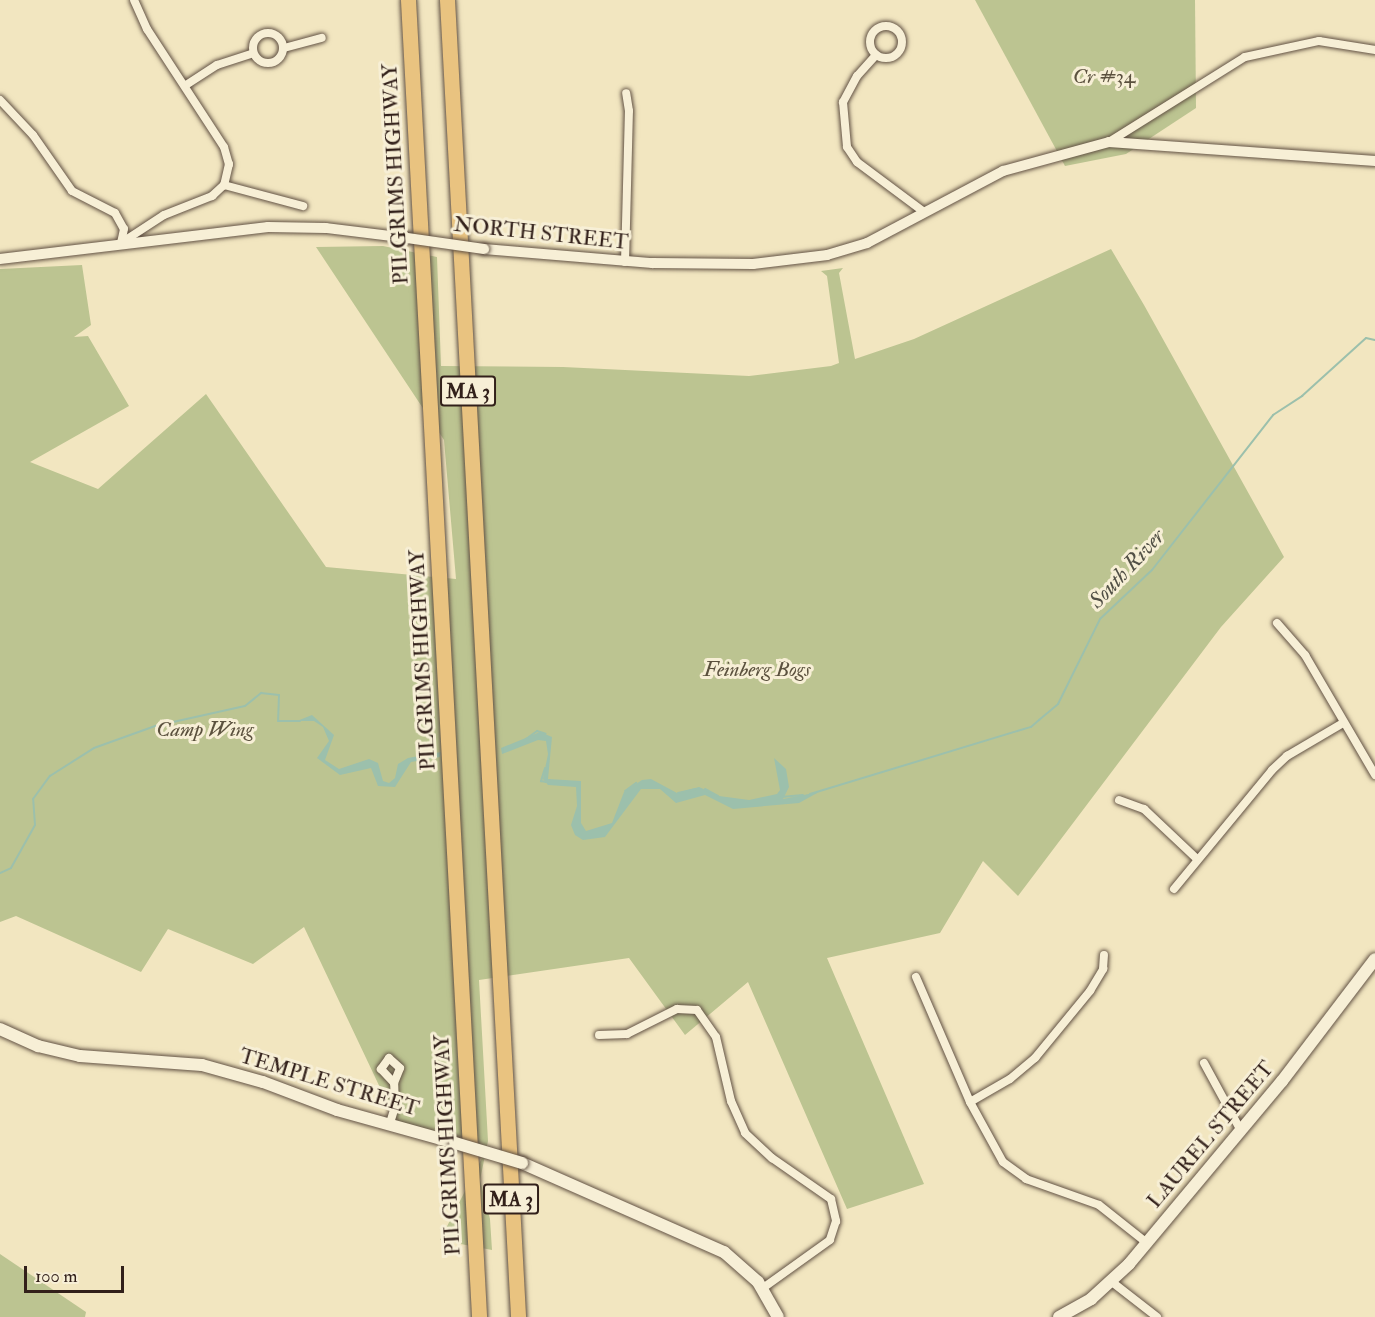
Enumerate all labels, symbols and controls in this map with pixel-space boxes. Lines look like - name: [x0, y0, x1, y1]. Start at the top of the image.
- street label: PILGRIMS HIGHWAY: [378, 63, 414, 285]
- park label: Cr #34: [1073, 64, 1135, 90]
- street label: NORTH STREET: [452, 212, 630, 256]
- road number: MA 3: [440, 374, 496, 408]
- water label: South River: [1084, 524, 1170, 614]
- street label: PILGRIMS HIGHWAY: [405, 549, 441, 771]
- park label: Feinberg Bogs: [704, 657, 810, 683]
- park label: Camp Wing: [156, 717, 254, 743]
- street label: PILGRIMS HIGHWAY: [430, 1034, 466, 1256]
- street label: TEMPLE STREET: [236, 1044, 422, 1122]
- street label: LAUREL STREET: [1142, 1056, 1280, 1214]
- road number: MA 3: [482, 1182, 540, 1216]
- scale bar: [27, 1254, 128, 1292]
- text: 100 m: [35, 1265, 78, 1288]

